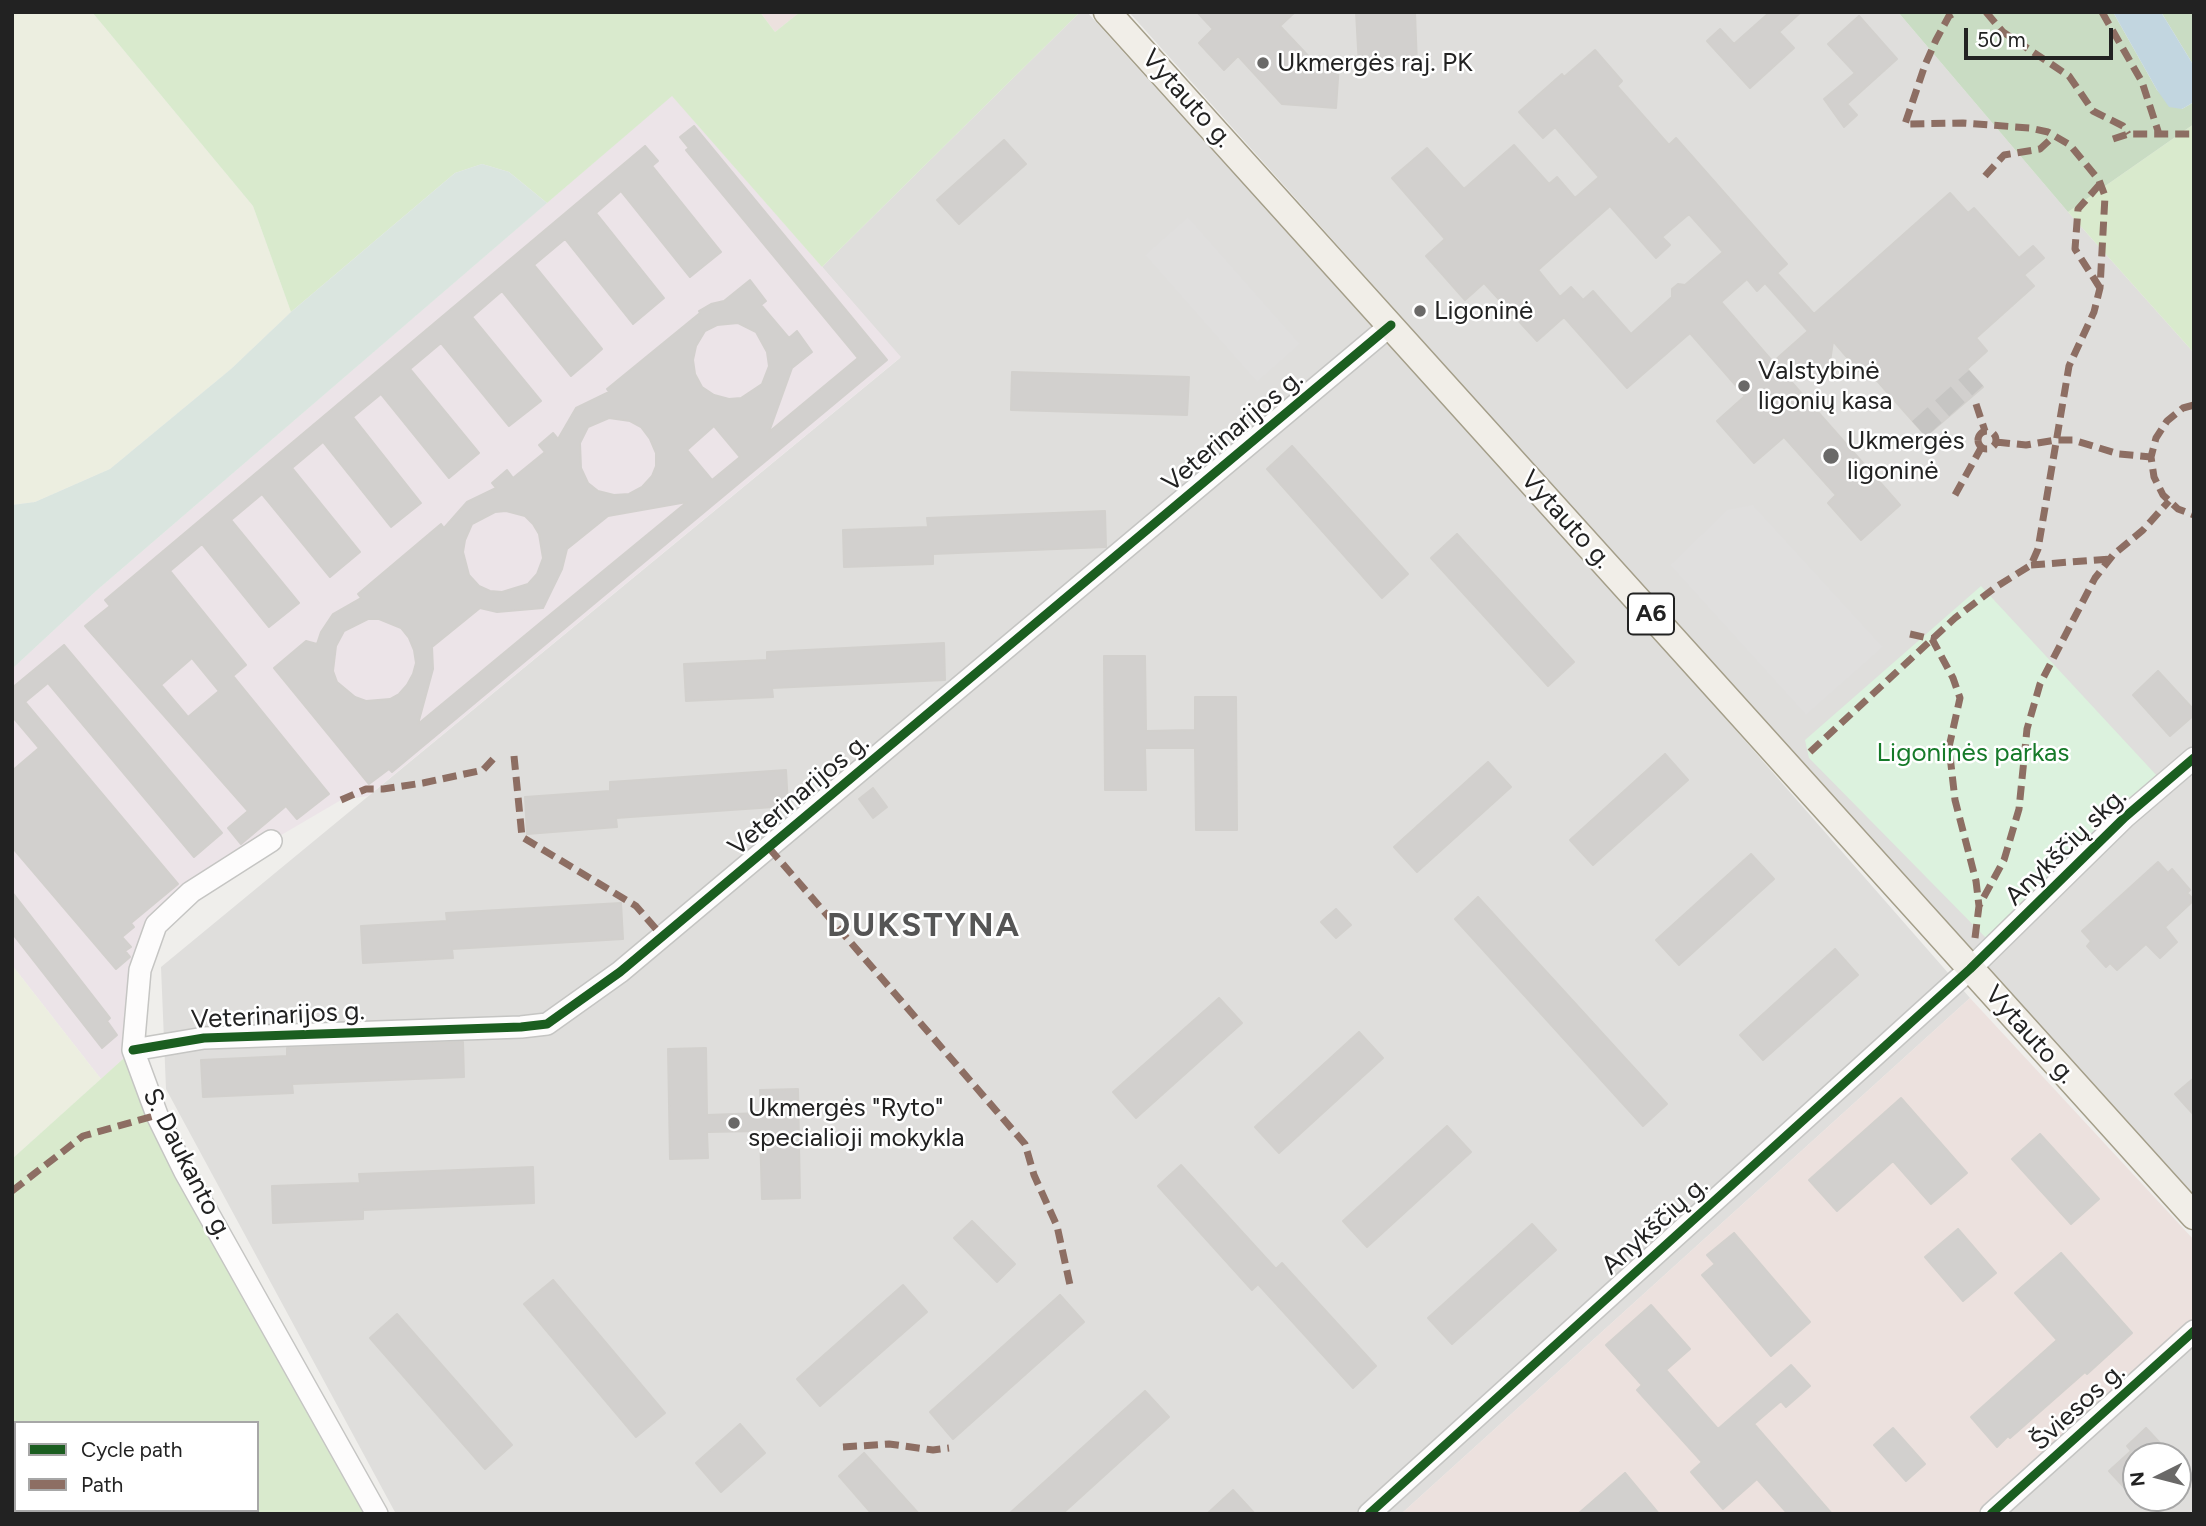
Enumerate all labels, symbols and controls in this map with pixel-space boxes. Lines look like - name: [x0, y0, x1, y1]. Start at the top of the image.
- scale bar: [1968, 14, 2117, 58]
- text: 50 m: [1977, 27, 2026, 52]
- street label: Vytauto g.: [1135, 44, 1239, 154]
- place label: Ukmergės raj. PK: [1277, 47, 1473, 79]
- marker: Ukmergės raj. PK: [1255, 55, 1271, 71]
- place label: Ligoninė: [1434, 295, 1533, 327]
- marker: Ligoninė: [1412, 303, 1428, 319]
- place label: Valstybinė ligonių kasa: [1758, 355, 1893, 416]
- street label: Veterinarijos g.: [1156, 363, 1310, 499]
- marker: Valstybinė ligonių kasa: [1736, 378, 1752, 394]
- place label: Ukmergės ligoninė: [1847, 425, 1965, 486]
- marker: Ukmergės ligoninė: [1821, 446, 1841, 466]
- street label: Vytauto g.: [1514, 465, 1618, 575]
- road number: A6: [1628, 594, 1674, 634]
- street label: Veterinarijos g.: [722, 727, 876, 863]
- park label: Ligoninės parkas: [1877, 737, 2069, 769]
- street label: Anykščių skg.: [1999, 781, 2133, 913]
- district label: DUKSTYNA: [828, 906, 1020, 946]
- street label: Vytauto g.: [1978, 980, 2082, 1090]
- street label: Veterinarijos g.: [190, 996, 366, 1036]
- street label: S. Daukanto g.: [136, 1083, 238, 1245]
- place label: Ukmergės "Ryto" specialioji mokykla: [748, 1092, 964, 1154]
- marker: Ukmergės "Ryto" specialioji mokykla: [726, 1115, 742, 1131]
- street label: Anykščių g.: [1595, 1170, 1715, 1282]
- street label: Šviesos g.: [2024, 1357, 2132, 1457]
- legend: [14, 1421, 259, 1512]
- text: Cycle path: [81, 1437, 182, 1462]
- north arrow: [2122, 1442, 2192, 1512]
- text: N: [2125, 1471, 2150, 1488]
- text: Path: [81, 1472, 123, 1497]

